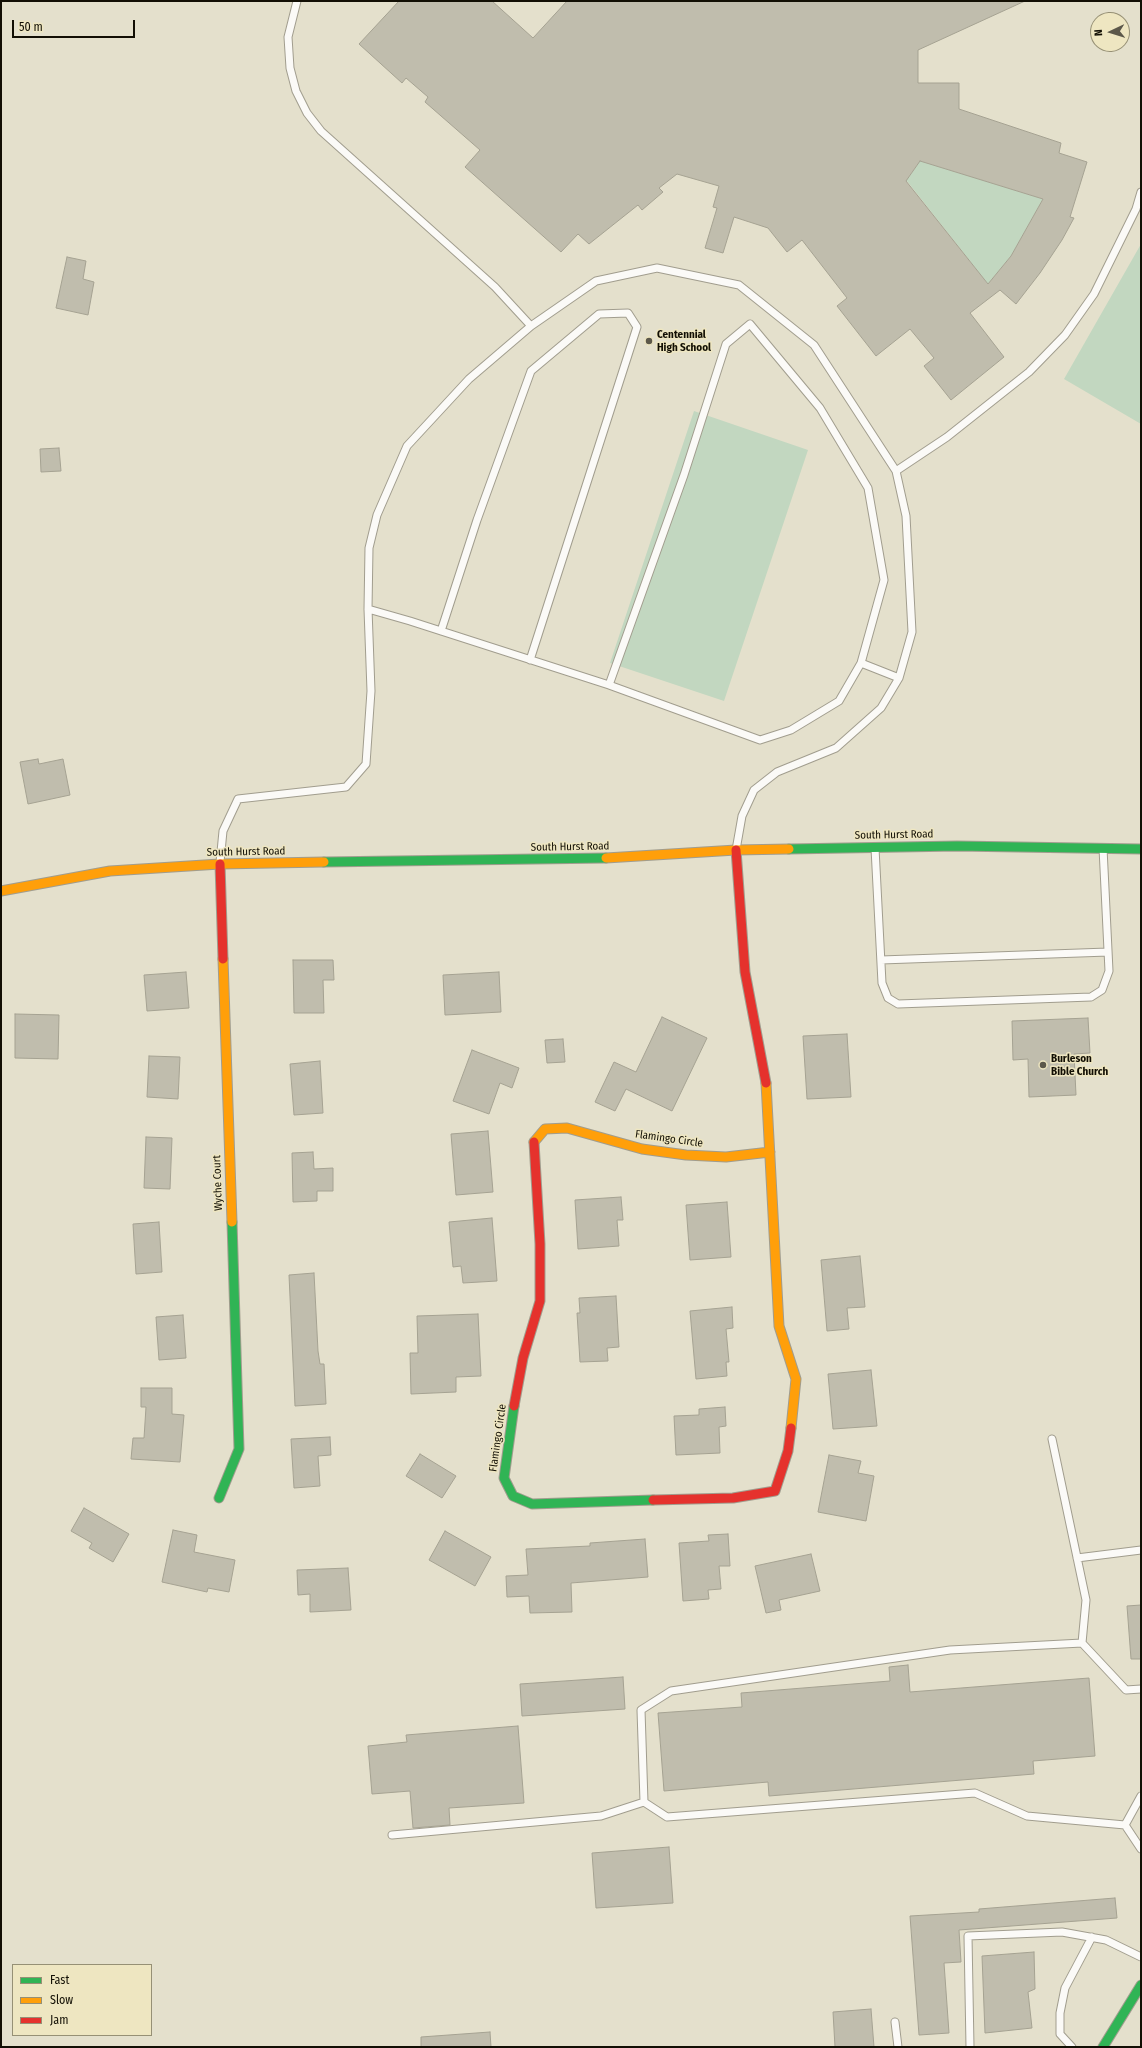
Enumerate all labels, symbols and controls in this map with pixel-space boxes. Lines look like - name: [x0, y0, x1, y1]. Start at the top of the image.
- scale bar: [14, 12, 137, 38]
- north arrow: [1090, 12, 1130, 52]
- text: 50 m: [19, 20, 43, 34]
- text: N: [1092, 29, 1105, 37]
- place label: Centennial High School: [657, 328, 711, 354]
- marker: Centennial High School: [644, 336, 654, 346]
- street label: South Hurst Road: [855, 828, 933, 842]
- street label: South Hurst Road: [531, 840, 609, 854]
- street label: South Hurst Road: [207, 845, 285, 859]
- place label: Burleson Bible Church: [1051, 1052, 1108, 1078]
- marker: Burleson Bible Church: [1038, 1060, 1048, 1070]
- street label: Flamingo Circle: [634, 1128, 704, 1150]
- street label: Wyche Court: [210, 1155, 226, 1211]
- street label: Flamingo Circle: [487, 1403, 509, 1473]
- legend: [12, 1964, 152, 2036]
- text: Fast: [50, 1973, 69, 1987]
- text: Slow: [50, 1993, 73, 2007]
- text: Jam: [50, 2013, 68, 2027]

